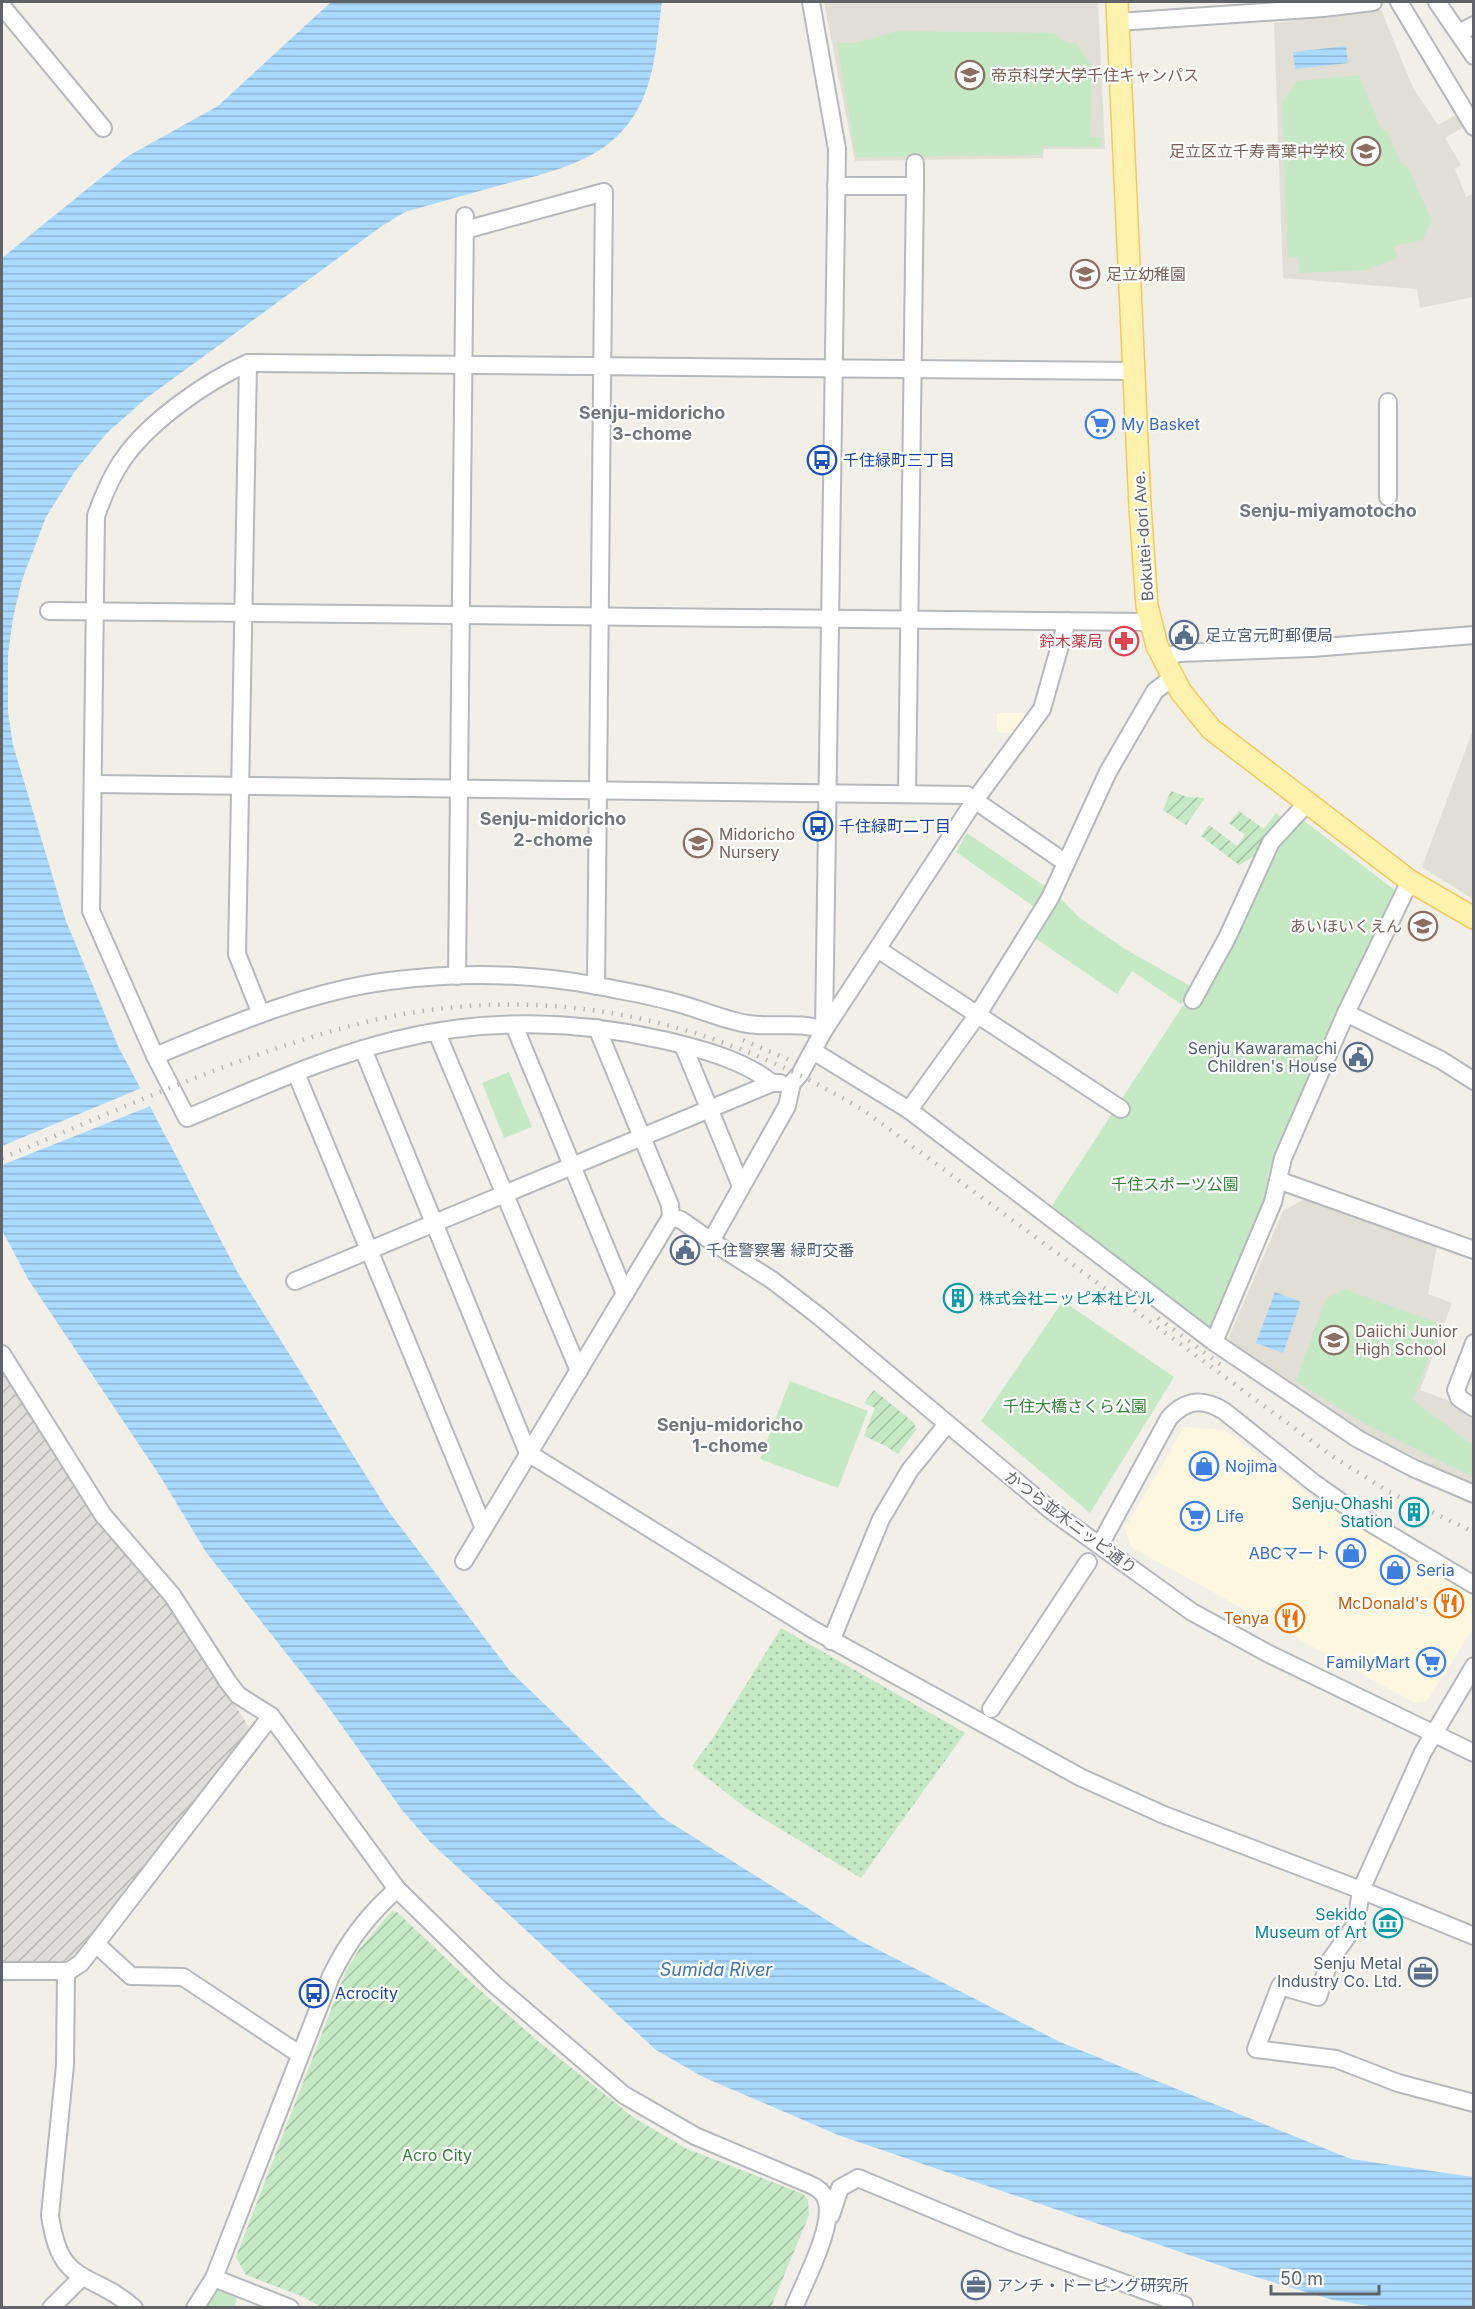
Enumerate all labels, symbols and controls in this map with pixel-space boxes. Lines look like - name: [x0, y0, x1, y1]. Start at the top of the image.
- school or university icon: 帝京科学大学千住キャンパス: [954, 59, 986, 91]
- place label: 帝京科学大学千住キャンパス: [991, 65, 1199, 85]
- school or university icon: 足立区立千寿青葉中学校: [1350, 135, 1382, 167]
- place label: 足立区立千寿青葉中学校: [1169, 141, 1345, 161]
- school or university icon: 足立幼稚園: [1069, 258, 1101, 290]
- place label: 足立幼稚園: [1106, 264, 1186, 284]
- district label: Senju-midoricho 3-chome: [579, 402, 725, 444]
- supermarket icon: My Basket: [1084, 408, 1116, 440]
- place label: My Basket: [1121, 414, 1200, 434]
- bus stop icon: 千住緑町三丁目: [806, 444, 838, 476]
- place label: 千住緑町三丁目: [843, 450, 955, 470]
- street label: Bokutei-dori Ave.: [1128, 470, 1158, 602]
- district label: Senju-miyamotocho: [1239, 500, 1417, 521]
- public building icon: 足立宮元町郵便局: [1168, 619, 1200, 651]
- pharmacy icon: 鈴木薬局: [1108, 625, 1140, 657]
- place label: 足立宮元町郵便局: [1205, 625, 1333, 645]
- place label: 鈴木薬局: [1039, 631, 1103, 651]
- district label: Senju-midoricho 2-chome: [480, 808, 626, 850]
- bus stop icon: 千住緑町二丁目: [802, 810, 834, 842]
- place label: 千住緑町二丁目: [839, 816, 951, 836]
- place label: Midoricho Nursery: [719, 824, 795, 862]
- school or university icon: Midoricho Nursery: [682, 827, 714, 859]
- school or university icon: あいほいくえん: [1407, 910, 1439, 942]
- place label: あいほいくえん: [1290, 916, 1402, 936]
- place label: Senju Kawaramachi Children's House: [1188, 1038, 1337, 1076]
- public building icon: Senju Kawaramachi Children's House: [1342, 1041, 1374, 1073]
- park label: 千住スポーツ公園: [1111, 1174, 1239, 1194]
- public building icon: 千住警察署 緑町交番: [669, 1234, 701, 1266]
- place label: 千住警察署 緑町交番: [706, 1240, 855, 1260]
- building icon: 株式会社ニッピ本社ビル: [942, 1282, 974, 1314]
- place label: 株式会社ニッピ本社ビル: [979, 1288, 1155, 1308]
- place label: Daiichi Junior High School: [1355, 1321, 1458, 1359]
- school or university icon: Daiichi Junior High School: [1318, 1324, 1350, 1356]
- park label: 千住大橋さくら公園: [1003, 1396, 1147, 1416]
- district label: Senju-midoricho 1-chome: [657, 1414, 803, 1456]
- shop icon: Nojima: [1188, 1450, 1220, 1482]
- place label: Nojima: [1225, 1456, 1277, 1476]
- street label: かつら並木ニッピ通り: [1001, 1466, 1141, 1578]
- place label: Senju-Ohashi Station: [1291, 1493, 1393, 1531]
- building icon: Senju-Ohashi Station: [1398, 1496, 1430, 1528]
- supermarket icon: Life: [1179, 1500, 1211, 1532]
- place label: Life: [1216, 1506, 1244, 1526]
- shop icon: ABCマート: [1335, 1537, 1367, 1569]
- place label: ABCマート: [1249, 1543, 1330, 1563]
- shop icon: Seria: [1379, 1554, 1411, 1586]
- place label: Seria: [1416, 1560, 1455, 1580]
- restaurant icon: McDonald's: [1433, 1587, 1465, 1619]
- place label: McDonald's: [1338, 1593, 1428, 1613]
- restaurant icon: Tenya: [1274, 1602, 1306, 1634]
- place label: Tenya: [1223, 1608, 1269, 1628]
- supermarket icon: FamilyMart: [1415, 1646, 1447, 1678]
- place label: FamilyMart: [1326, 1652, 1410, 1672]
- place label: Sekido Museum of Art: [1255, 1904, 1367, 1942]
- museum icon: Sekido Museum of Art: [1372, 1907, 1404, 1939]
- place label: Senju Metal Industry Co. Ltd.: [1277, 1953, 1402, 1991]
- office icon: Senju Metal Industry Co. Ltd.: [1407, 1956, 1439, 1988]
- water label: Sumida River: [660, 1959, 773, 1980]
- bus stop icon: Acrocity: [298, 1977, 330, 2009]
- place label: Acrocity: [335, 1983, 398, 2003]
- park label: Acro City: [402, 2145, 472, 2165]
- scale bar: [1271, 2258, 1379, 2296]
- text: 50 m: [1280, 2268, 1323, 2289]
- office icon: アンチ・ドーピング研究所: [960, 2269, 992, 2301]
- place label: アンチ・ドーピング研究所: [997, 2275, 1188, 2295]

